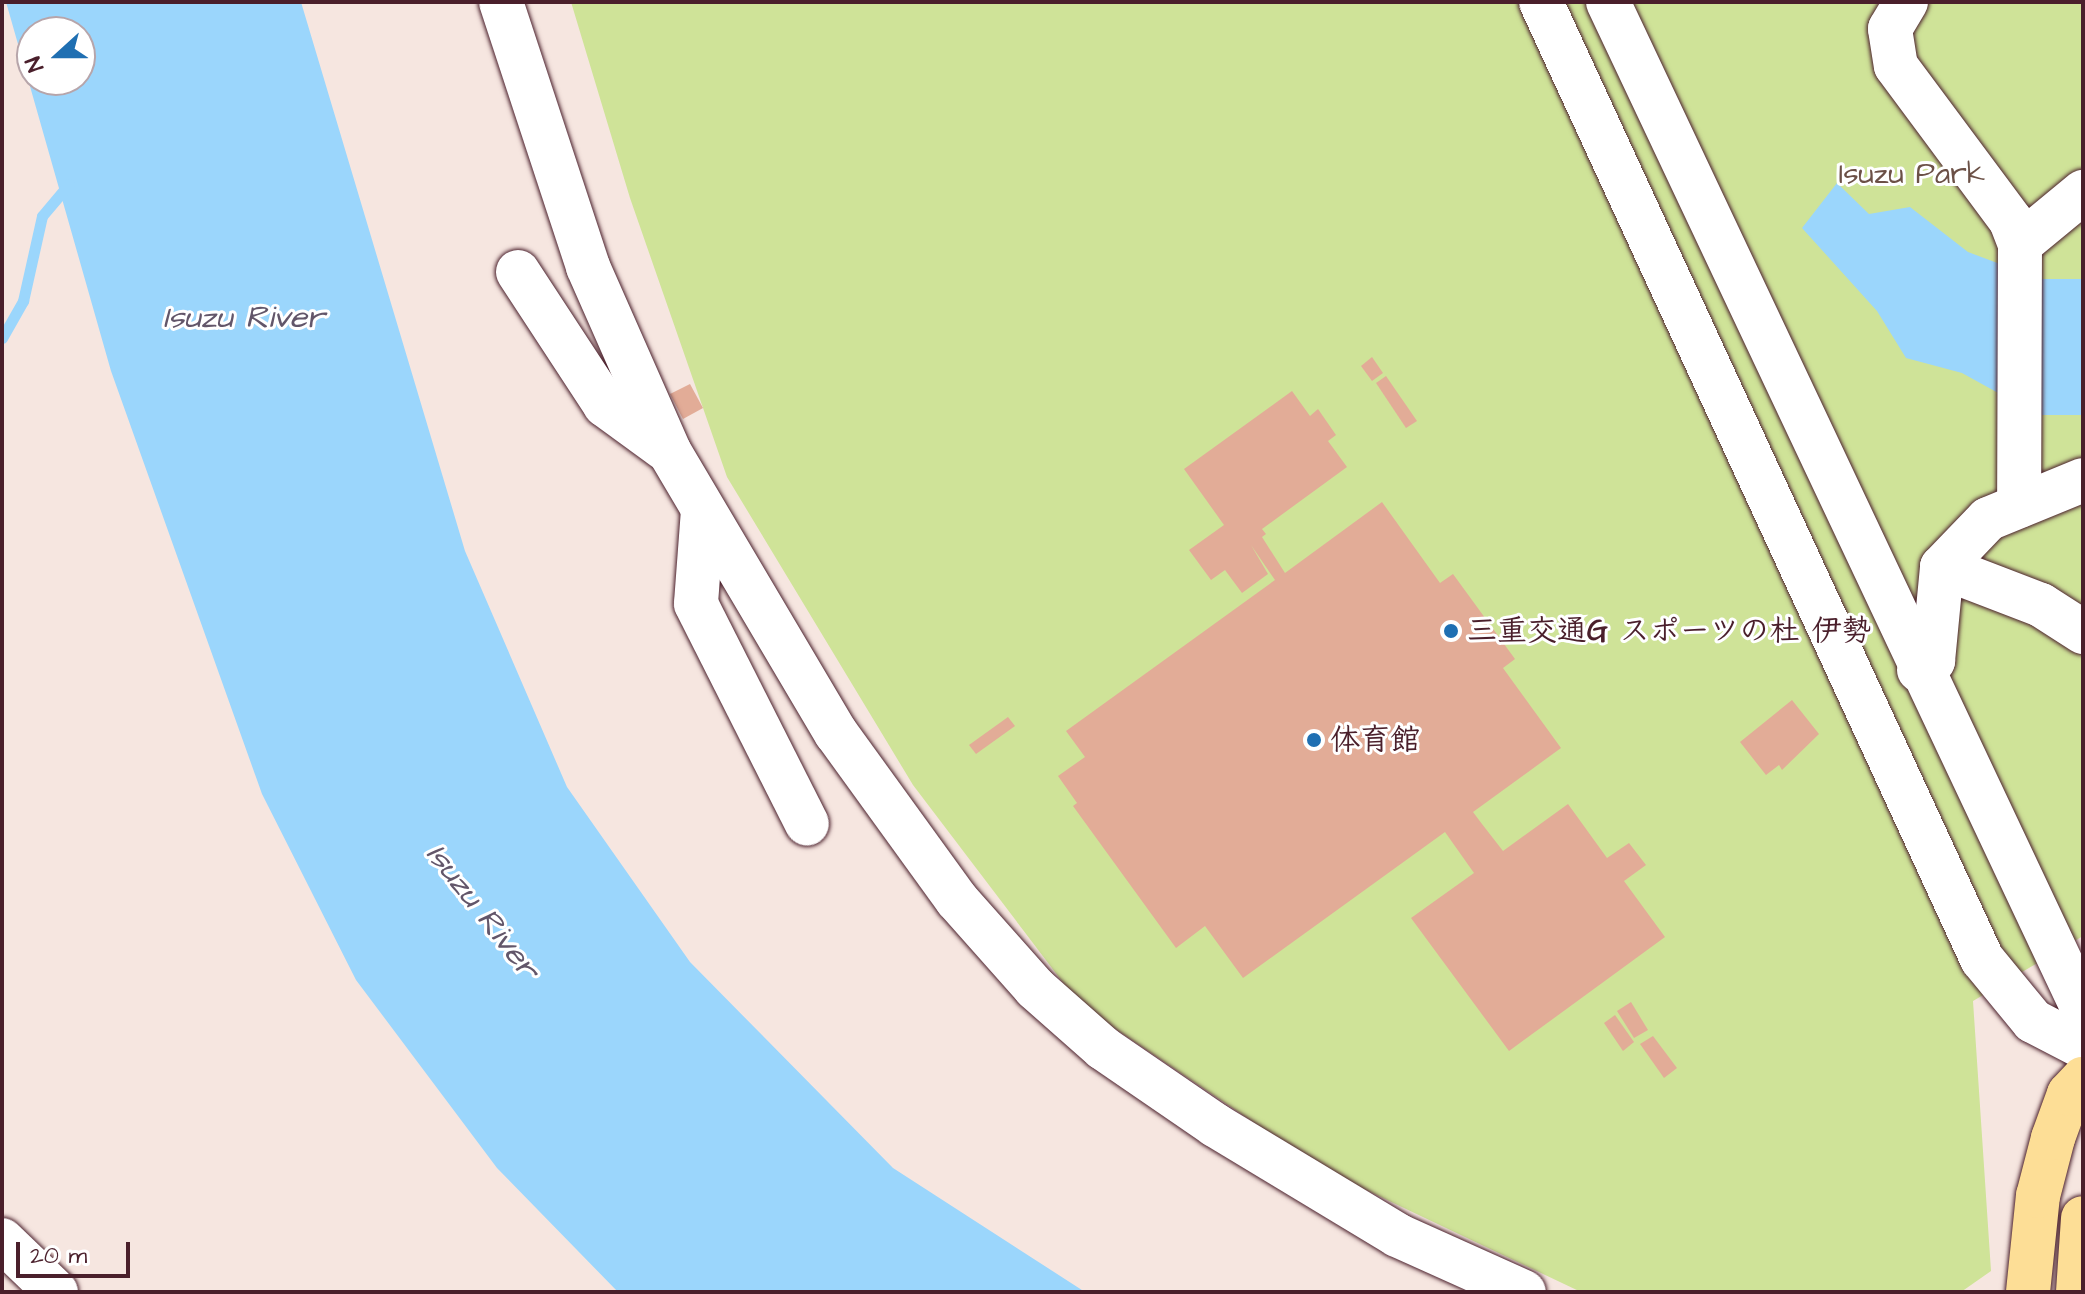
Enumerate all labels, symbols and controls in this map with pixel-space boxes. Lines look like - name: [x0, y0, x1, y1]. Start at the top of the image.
- north arrow: [16, 16, 96, 96]
- text: N: [18, 52, 52, 76]
- park label: Isuzu Park: [1839, 156, 1985, 192]
- water label: Isuzu River: [163, 299, 325, 337]
- place label: 三重交通G スポーツの杜 伊勢: [1467, 613, 1872, 649]
- marker: 三重交通G スポーツの杜 伊勢: [1442, 622, 1460, 640]
- place label: 体育館: [1330, 722, 1420, 758]
- marker: 体育館: [1305, 731, 1323, 749]
- water label: Isuzu River: [417, 837, 547, 987]
- scale bar: [20, 1226, 134, 1276]
- text: 20 m: [30, 1239, 87, 1273]

